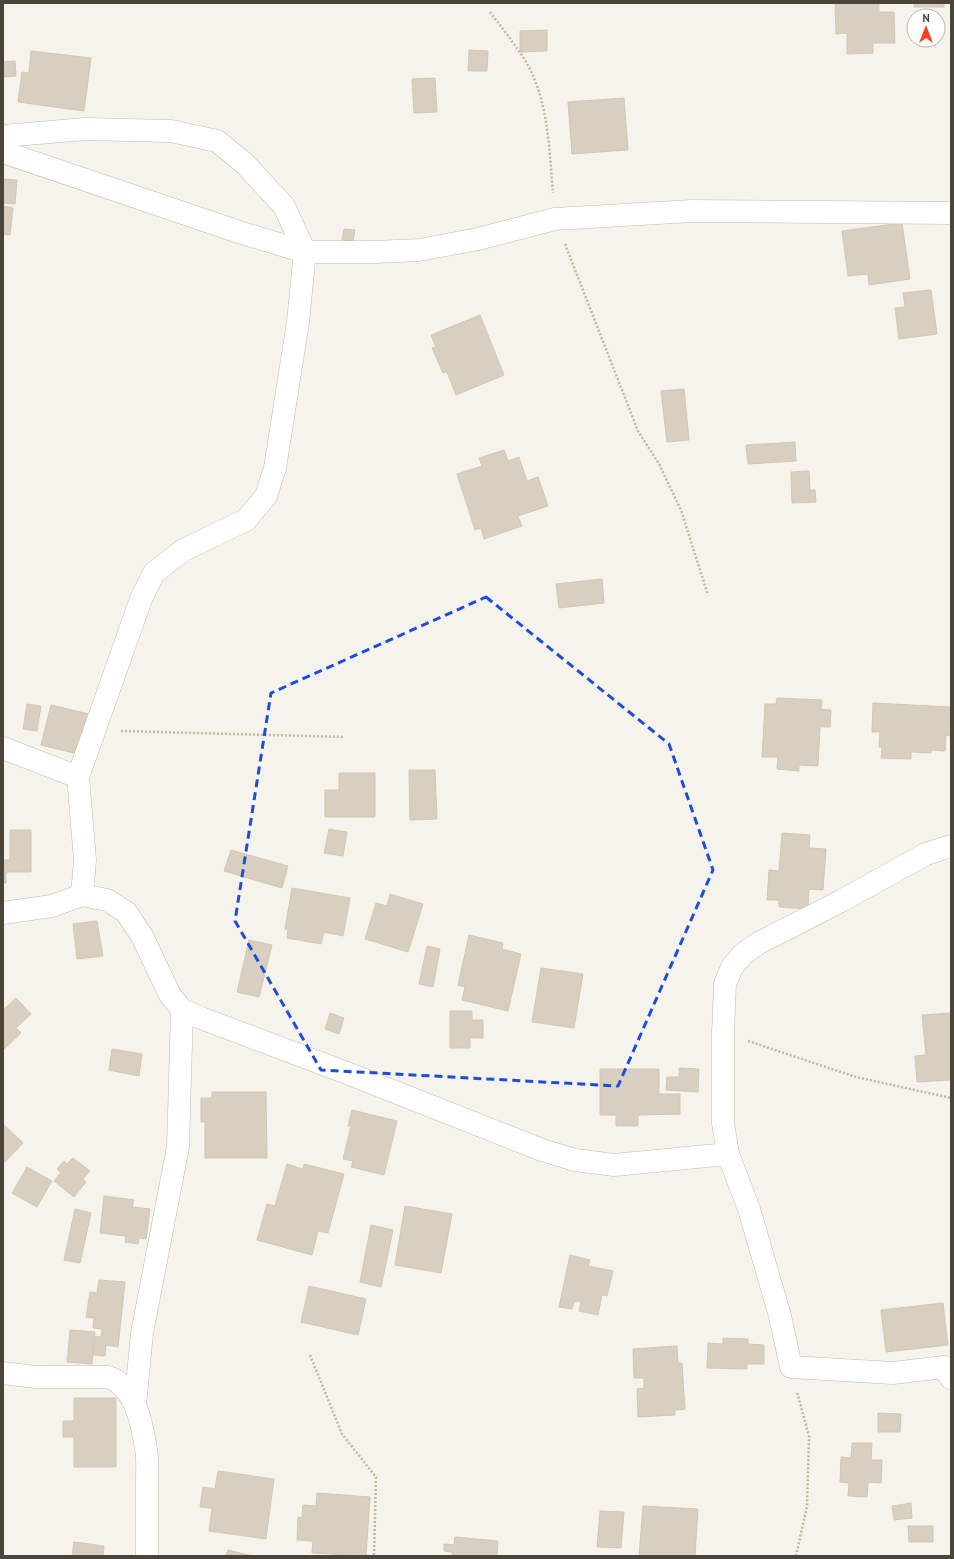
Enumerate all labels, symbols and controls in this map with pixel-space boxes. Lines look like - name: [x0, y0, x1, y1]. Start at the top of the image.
- north arrow: [906, 8, 946, 48]
- text: N: [922, 11, 930, 25]

